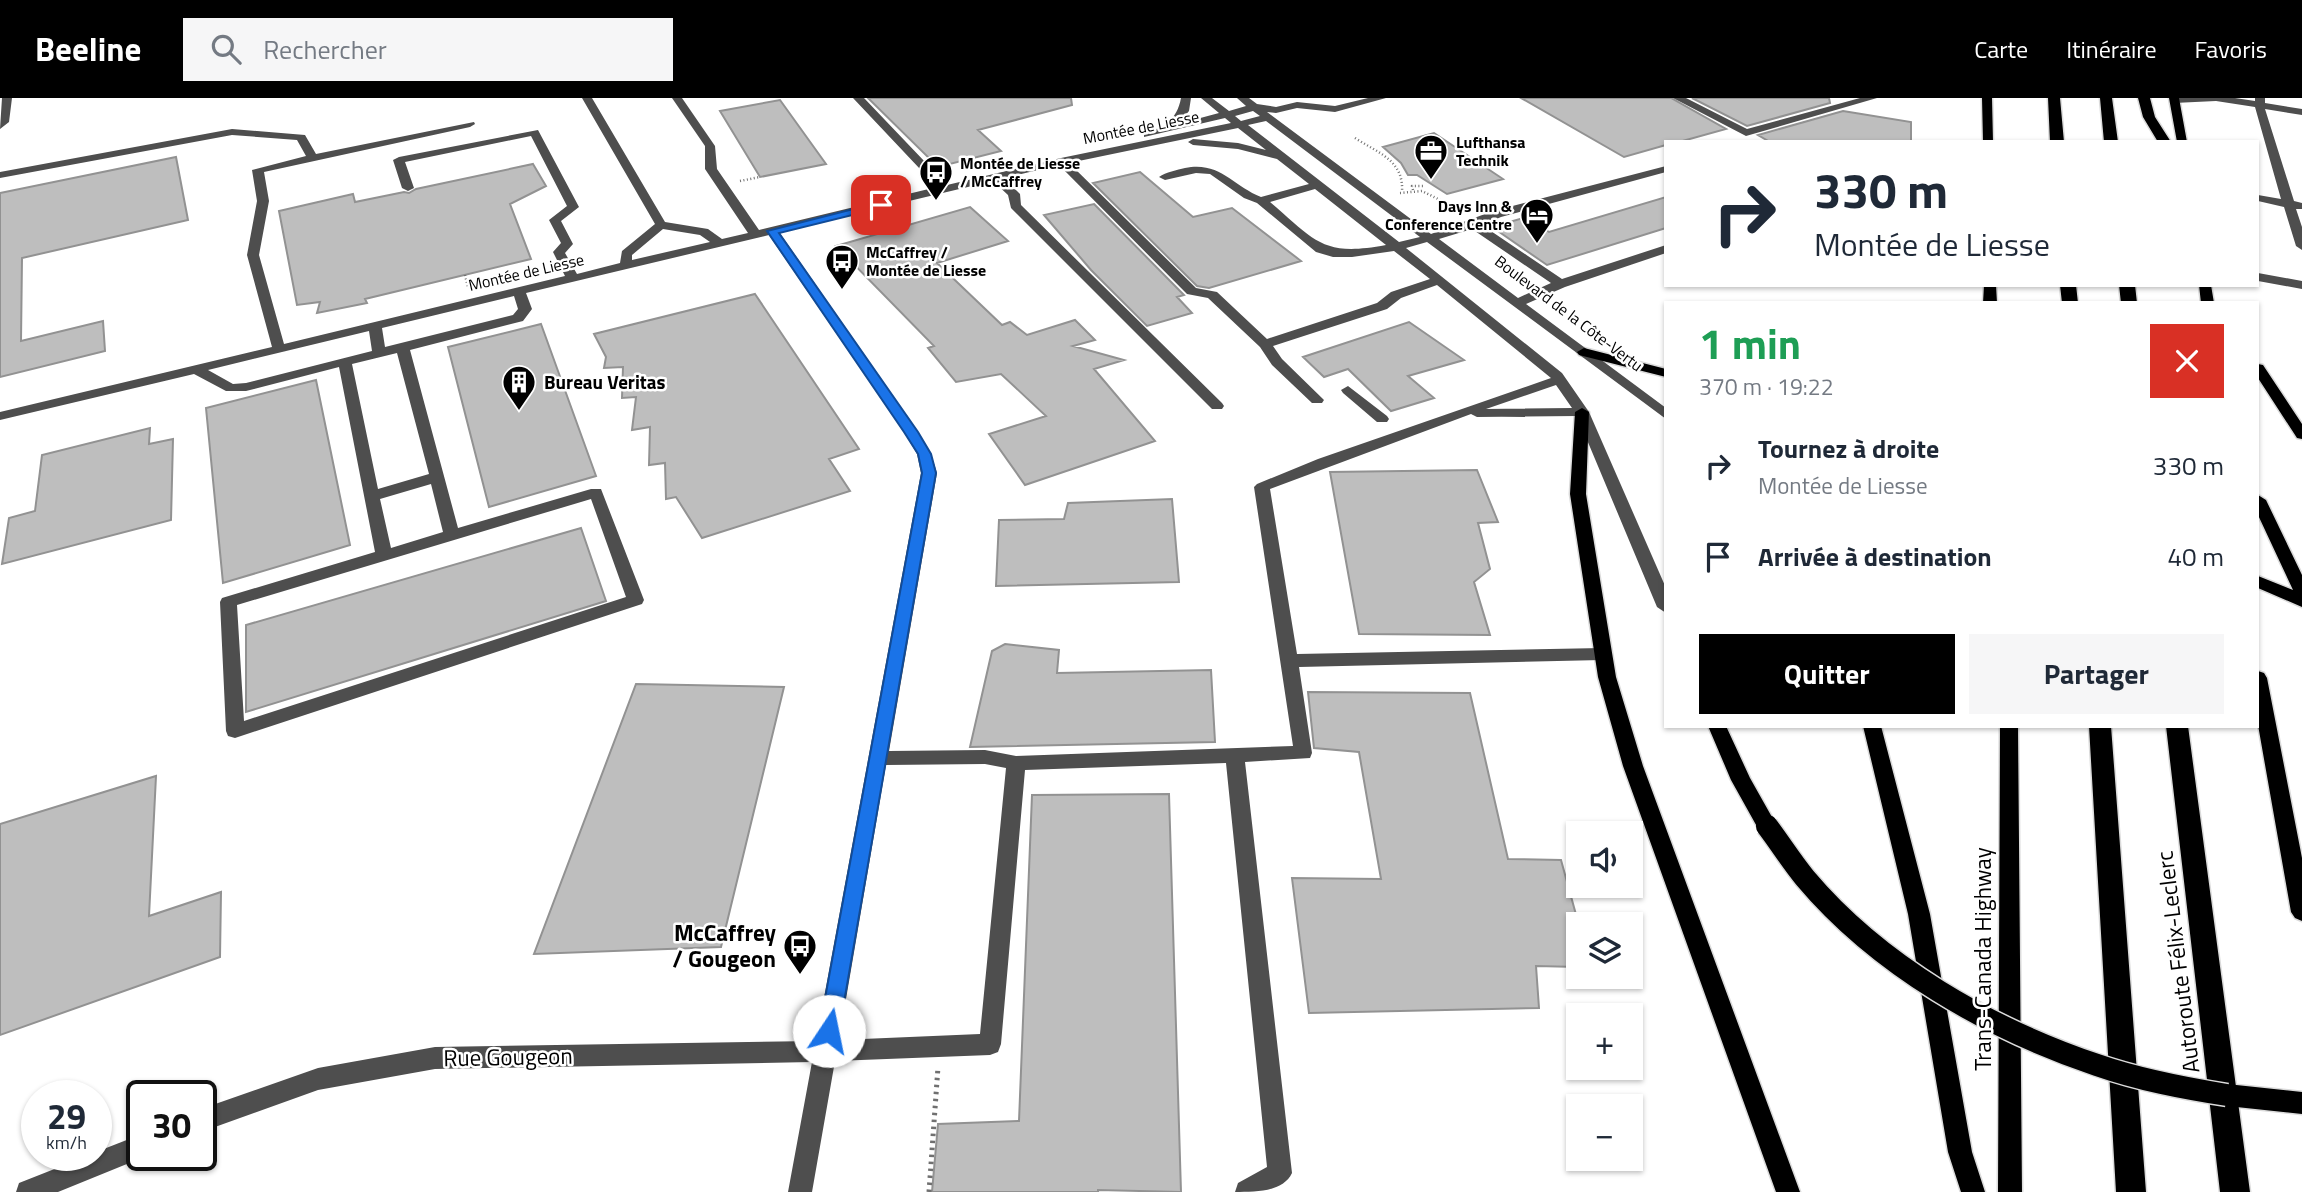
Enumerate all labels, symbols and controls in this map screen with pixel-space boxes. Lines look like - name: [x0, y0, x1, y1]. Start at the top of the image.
- search box: [183, 18, 673, 81]
- text: Beeline: [35, 24, 141, 74]
- icon: search: [207, 30, 245, 68]
- text: Rechercher: [263, 30, 387, 69]
- text: Carte: [1974, 31, 2028, 67]
- text: Itinéraire: [2066, 31, 2157, 67]
- text: Favoris: [2195, 31, 2267, 67]
- street label: Montée de Liesse: [1081, 104, 1201, 150]
- place label: Lufthansa Technik: [1456, 130, 1526, 172]
- office icon: Lufthansa Technik: [1412, 132, 1450, 181]
- place label: Montée de Liesse / McCaffrey: [960, 151, 1080, 193]
- text: 330 m: [1814, 152, 1948, 227]
- bus stop icon: Montée de Liesse / McCaffrey: [917, 153, 955, 202]
- icon: right: [1699, 168, 1790, 259]
- pin: [851, 175, 911, 235]
- icon: arrive: [862, 186, 900, 224]
- place label: Days Inn & Conference Centre: [1385, 194, 1513, 236]
- hotel icon: Days Inn & Conference Centre: [1518, 196, 1556, 245]
- text: Montée de Liesse: [1814, 220, 2050, 268]
- place label: McCaffrey / Montée de Liesse: [866, 240, 986, 282]
- bus stop icon: McCaffrey / Montée de Liesse: [823, 242, 861, 291]
- street label: Montée de Liesse: [466, 247, 586, 297]
- street label: Boulevard de la Côte-Vertu: [1490, 249, 1648, 377]
- text: 1 min: [1699, 311, 1801, 375]
- button: close: [2150, 324, 2224, 398]
- building icon: Bureau Veritas: [500, 363, 538, 412]
- place label: Bureau Veritas: [544, 367, 665, 396]
- text: 370 m · 19:22: [1699, 369, 1834, 404]
- text: Tournez à droite: [1758, 429, 1939, 468]
- text: 330 m: [2153, 446, 2224, 485]
- icon: right: [1699, 447, 1737, 485]
- text: Montée de Liesse: [1758, 468, 1928, 503]
- text: Arrivée à destination: [1758, 537, 1992, 576]
- text: 40 m: [2167, 537, 2224, 576]
- icon: arrive: [1699, 538, 1737, 576]
- button: Quitter: [1699, 634, 1955, 714]
- button: Partager: [1969, 634, 2224, 714]
- map controls: [1566, 821, 1643, 1171]
- button: sound: [1566, 821, 1643, 898]
- street label: Trans-Canada Highway: [1965, 847, 2000, 1071]
- street label: Autoroute Félix-Leclerc: [2147, 849, 2208, 1075]
- button: layers: [1566, 912, 1643, 989]
- place label: McCaffrey / Gougeon: [672, 915, 776, 976]
- bus stop icon: McCaffrey / Gougeon: [781, 927, 819, 976]
- position arrow: [792, 994, 866, 1068]
- button: +: [1566, 1003, 1643, 1080]
- street label: Rue Gougeon: [443, 1038, 573, 1075]
- speed limit sign: 30: [126, 1080, 217, 1171]
- text: 29: [47, 1089, 86, 1143]
- button: −: [1566, 1094, 1643, 1171]
- text: km/h: [46, 1129, 87, 1156]

